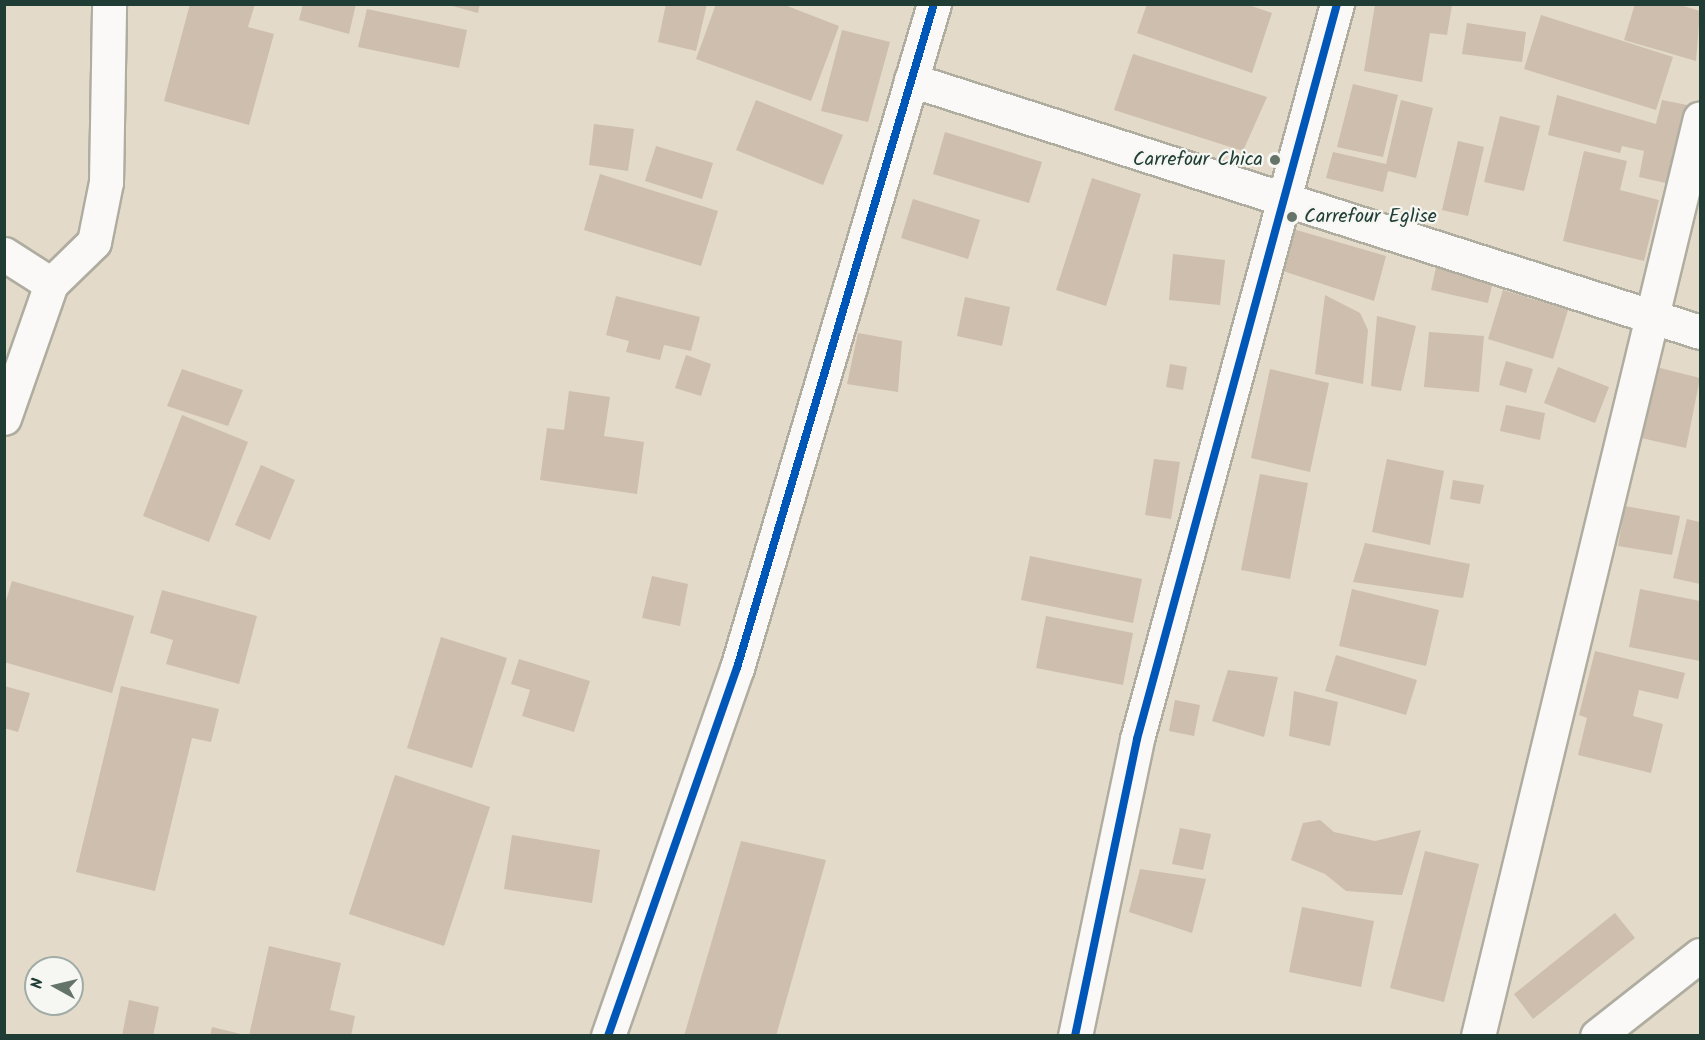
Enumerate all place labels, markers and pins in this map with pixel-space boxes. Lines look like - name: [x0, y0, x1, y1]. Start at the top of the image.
- place label: Carrefour Chica: [1133, 148, 1263, 172]
- marker: Carrefour Chica: [1268, 153, 1282, 167]
- place label: Carrefour Eglise: [1304, 205, 1437, 229]
- marker: Carrefour Eglise: [1285, 210, 1299, 224]

